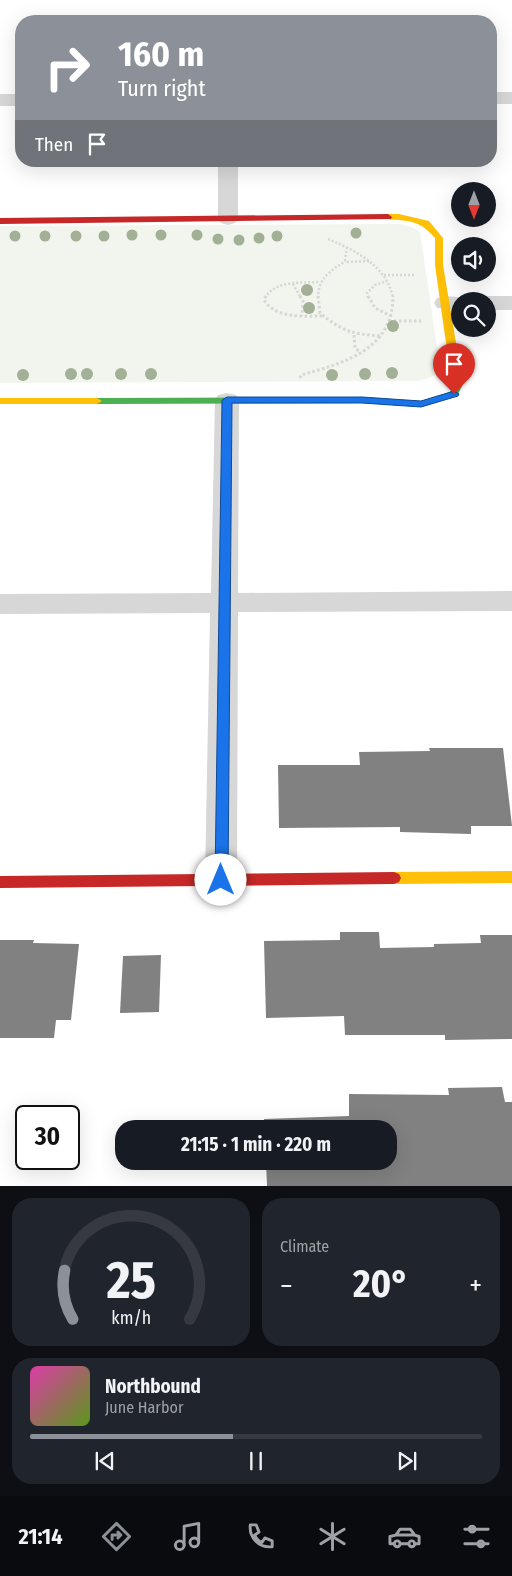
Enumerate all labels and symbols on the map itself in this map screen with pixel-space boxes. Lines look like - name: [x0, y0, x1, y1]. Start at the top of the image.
- north arrow: [451, 182, 496, 228]
- pin: [433, 343, 475, 394]
- position arrow: [194, 853, 246, 905]
- speed limit sign: 30: [15, 1105, 80, 1170]

